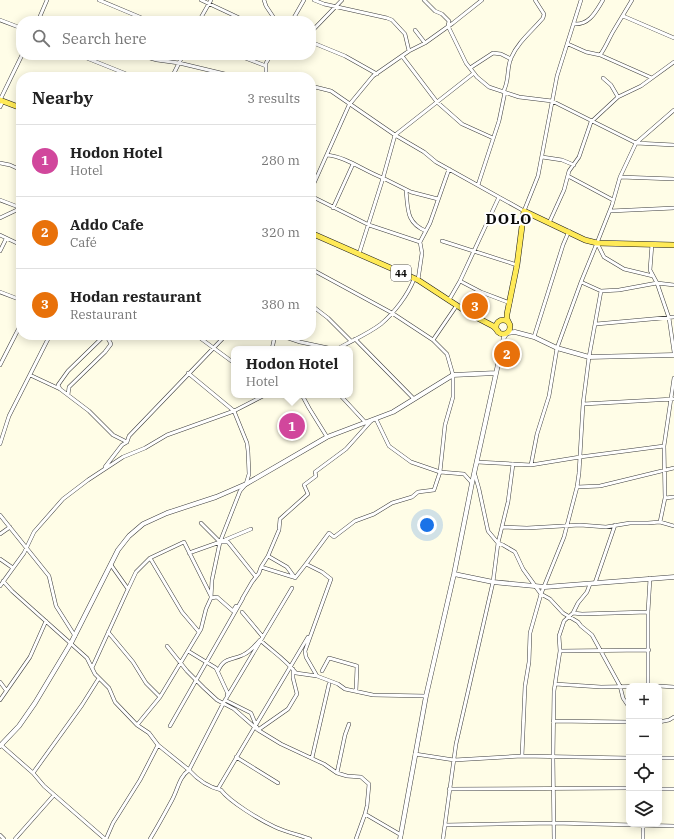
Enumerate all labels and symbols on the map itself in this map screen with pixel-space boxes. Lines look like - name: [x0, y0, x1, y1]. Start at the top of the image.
- district label: DOLO: [485, 209, 533, 228]
- road number: 44: [391, 265, 411, 281]
- pin: 3: [462, 291, 488, 321]
- pin: 2: [494, 339, 520, 369]
- pin: 1: [279, 411, 305, 441]
- your location: [417, 515, 437, 535]

